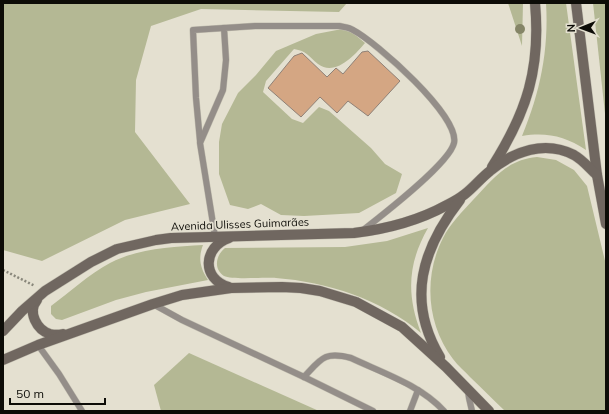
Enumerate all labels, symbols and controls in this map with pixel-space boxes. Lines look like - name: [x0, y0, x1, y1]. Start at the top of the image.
- north arrow: [561, 8, 601, 48]
- text: N: [564, 24, 578, 32]
- street label: Avenida Ulisses Guimarães: [171, 215, 309, 233]
- scale bar: [10, 380, 105, 406]
- text: 50 m: [16, 386, 44, 401]

